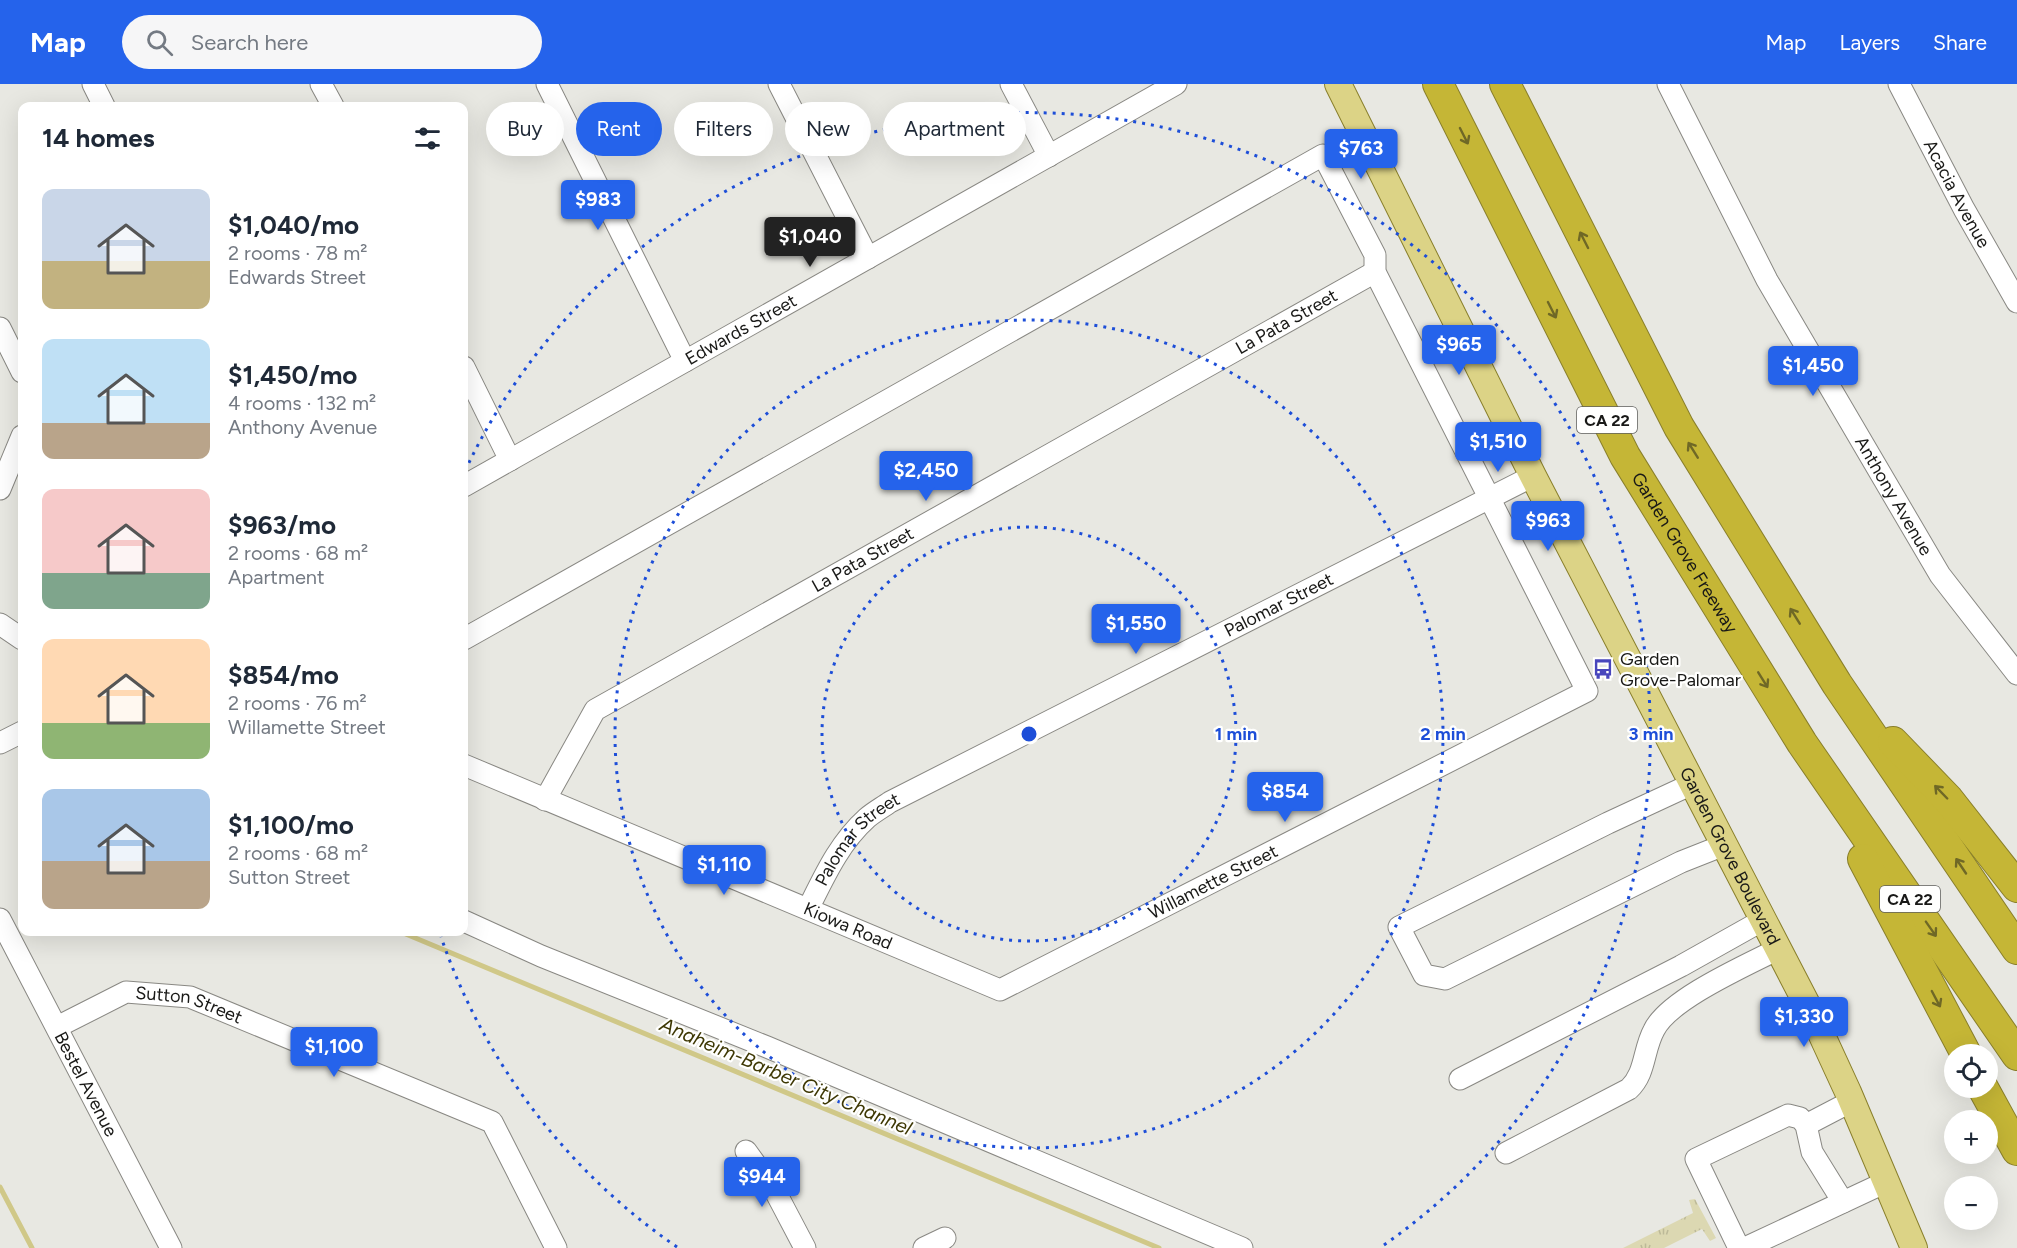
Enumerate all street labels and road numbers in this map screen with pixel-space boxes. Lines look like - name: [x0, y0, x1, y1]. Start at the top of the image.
- street label: Acacia Avenue: [1919, 136, 1995, 252]
- street label: La Pata Street: [1232, 284, 1341, 359]
- street label: Edwards Street: [681, 289, 801, 370]
- road number: CA 22: [1577, 407, 1637, 433]
- street label: Anthony Avenue: [1850, 433, 1937, 560]
- street label: Garden Grove Freeway: [1627, 468, 1743, 638]
- street label: La Pata Street: [808, 522, 918, 597]
- street label: Palomar Street: [1221, 568, 1337, 642]
- street label: Garden Grove Boulevard: [1675, 763, 1785, 949]
- street label: Palomar Street: [810, 788, 904, 890]
- street label: Willamette Street: [1145, 840, 1281, 924]
- road number: CA 22: [1880, 886, 1940, 912]
- street label: Kiowa Road: [800, 897, 896, 955]
- street label: Sutton Street: [135, 982, 246, 1028]
- street label: Bestel Avenue: [49, 1028, 122, 1140]

